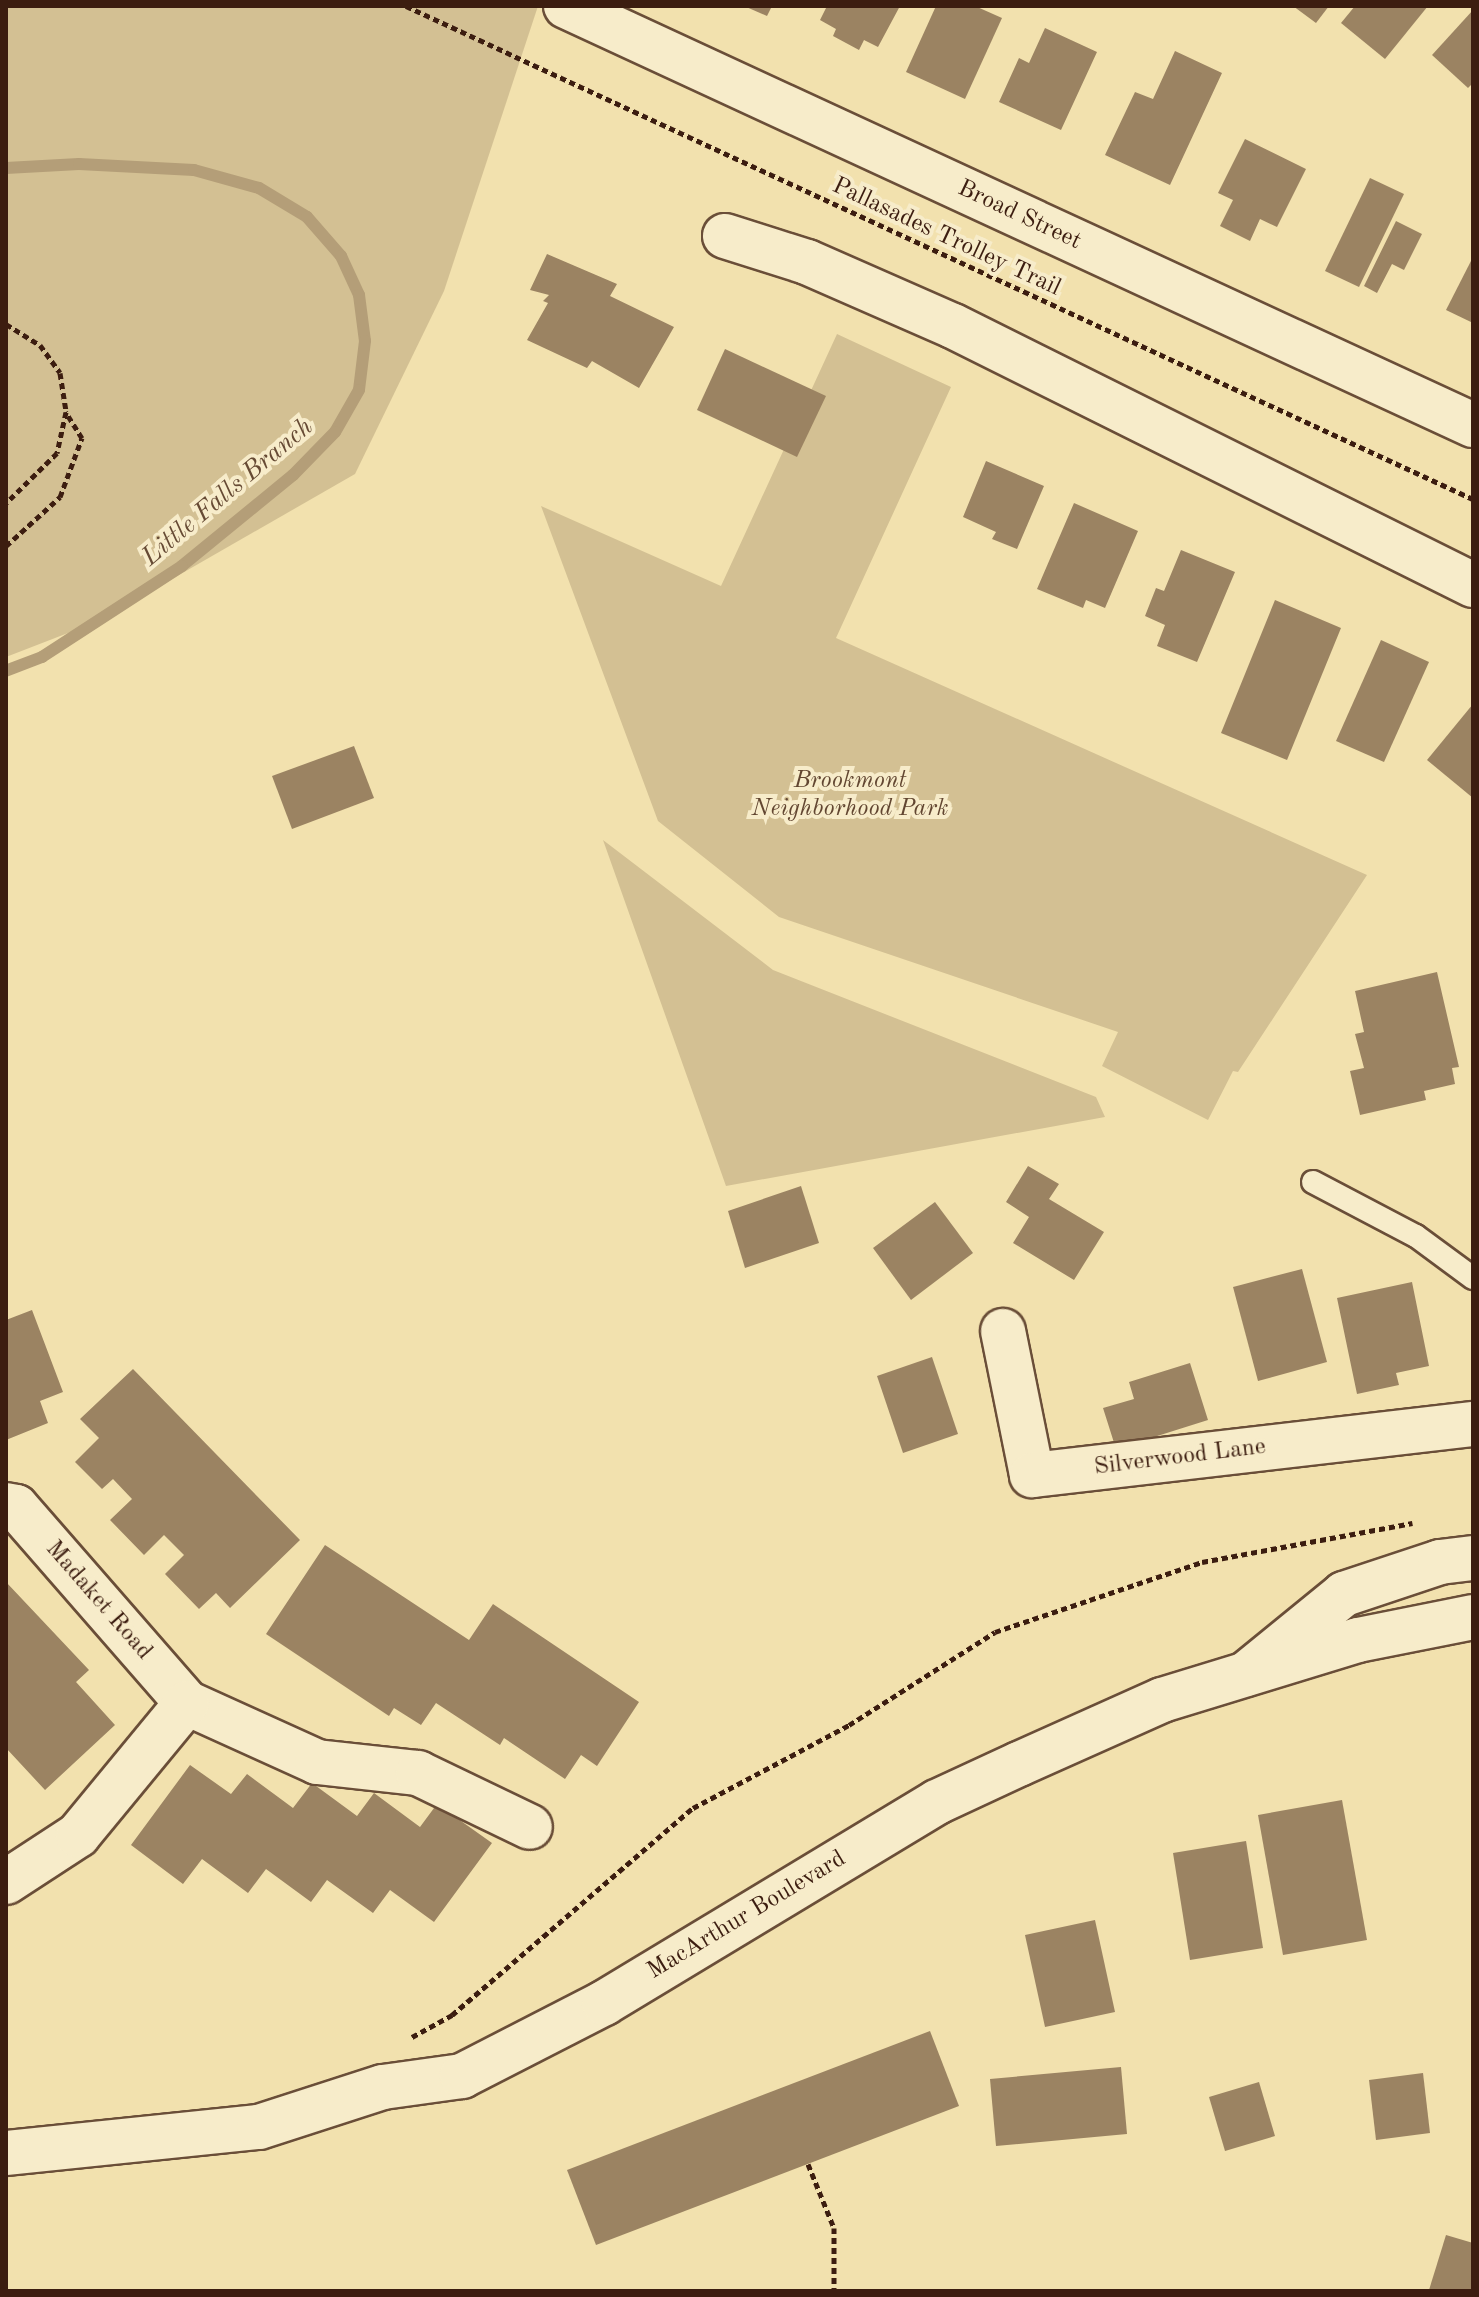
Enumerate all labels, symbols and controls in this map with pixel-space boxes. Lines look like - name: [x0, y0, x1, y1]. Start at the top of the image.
- street label: Pallasades Trolley Trail: [827, 172, 1065, 304]
- street label: Broad Street: [953, 175, 1085, 257]
- water label: Little Falls Branch: [136, 412, 320, 574]
- park label: Brookmont Neighborhood Park: [751, 768, 949, 824]
- street label: Silverwood Lane: [1093, 1433, 1267, 1483]
- street label: Madaket Road: [38, 1536, 158, 1666]
- street label: MacArthur Boulevard: [643, 1845, 851, 1987]

